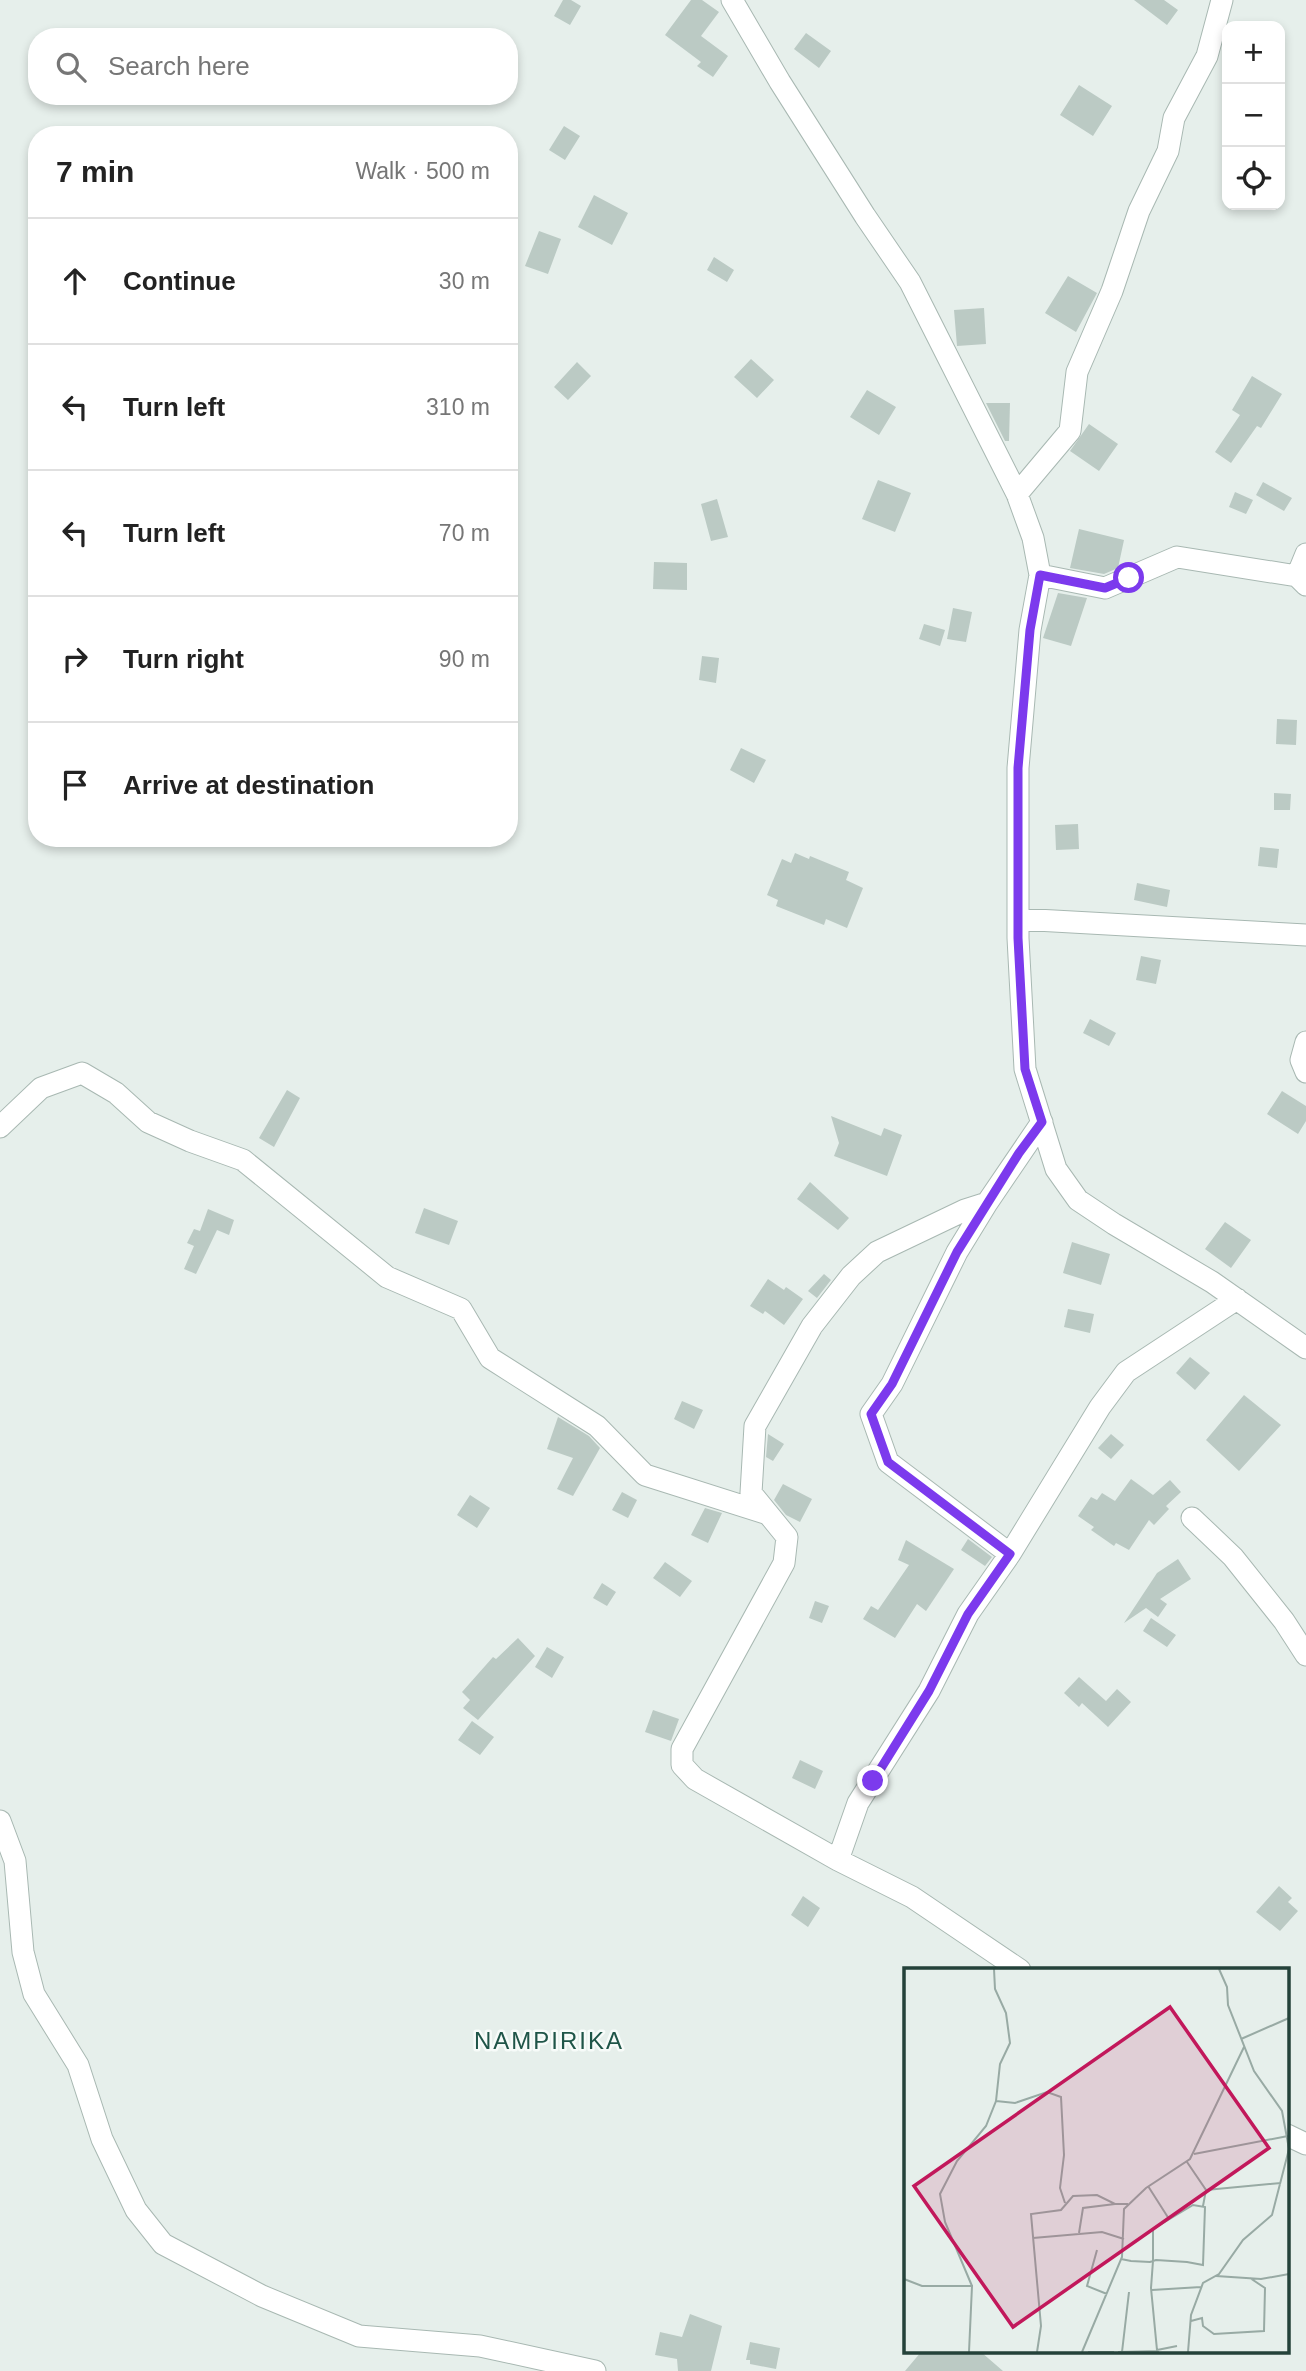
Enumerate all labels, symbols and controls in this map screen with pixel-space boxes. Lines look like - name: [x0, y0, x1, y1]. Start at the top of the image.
- map controls: [1222, 21, 1285, 210]
- button: +: [1222, 21, 1285, 84]
- search box: [28, 28, 518, 105]
- icon: search: [52, 48, 90, 86]
- text: Search here: [108, 51, 250, 81]
- button: −: [1222, 84, 1285, 147]
- button: locate: [1222, 147, 1285, 210]
- text: 7 min: [56, 155, 134, 188]
- text: Walk · 500 m: [355, 158, 490, 184]
- icon: ahead: [56, 262, 94, 300]
- text: Continue: [123, 266, 236, 296]
- text: 30 m: [439, 268, 490, 294]
- icon: left: [56, 388, 94, 426]
- text: Turn left: [123, 392, 225, 422]
- text: 310 m: [426, 394, 490, 420]
- icon: left: [56, 514, 94, 552]
- text: Turn left: [123, 518, 225, 548]
- text: 70 m: [439, 520, 490, 546]
- route start: [1113, 562, 1144, 593]
- icon: right: [56, 640, 94, 678]
- text: Turn right: [123, 644, 244, 674]
- text: 90 m: [439, 646, 490, 672]
- icon: arrive: [56, 766, 94, 804]
- text: Arrive at destination: [123, 770, 374, 800]
- route end: [857, 1765, 888, 1796]
- inset map: [904, 1968, 1288, 2354]
- district label: NAMPIRIKA: [474, 2027, 624, 2054]

